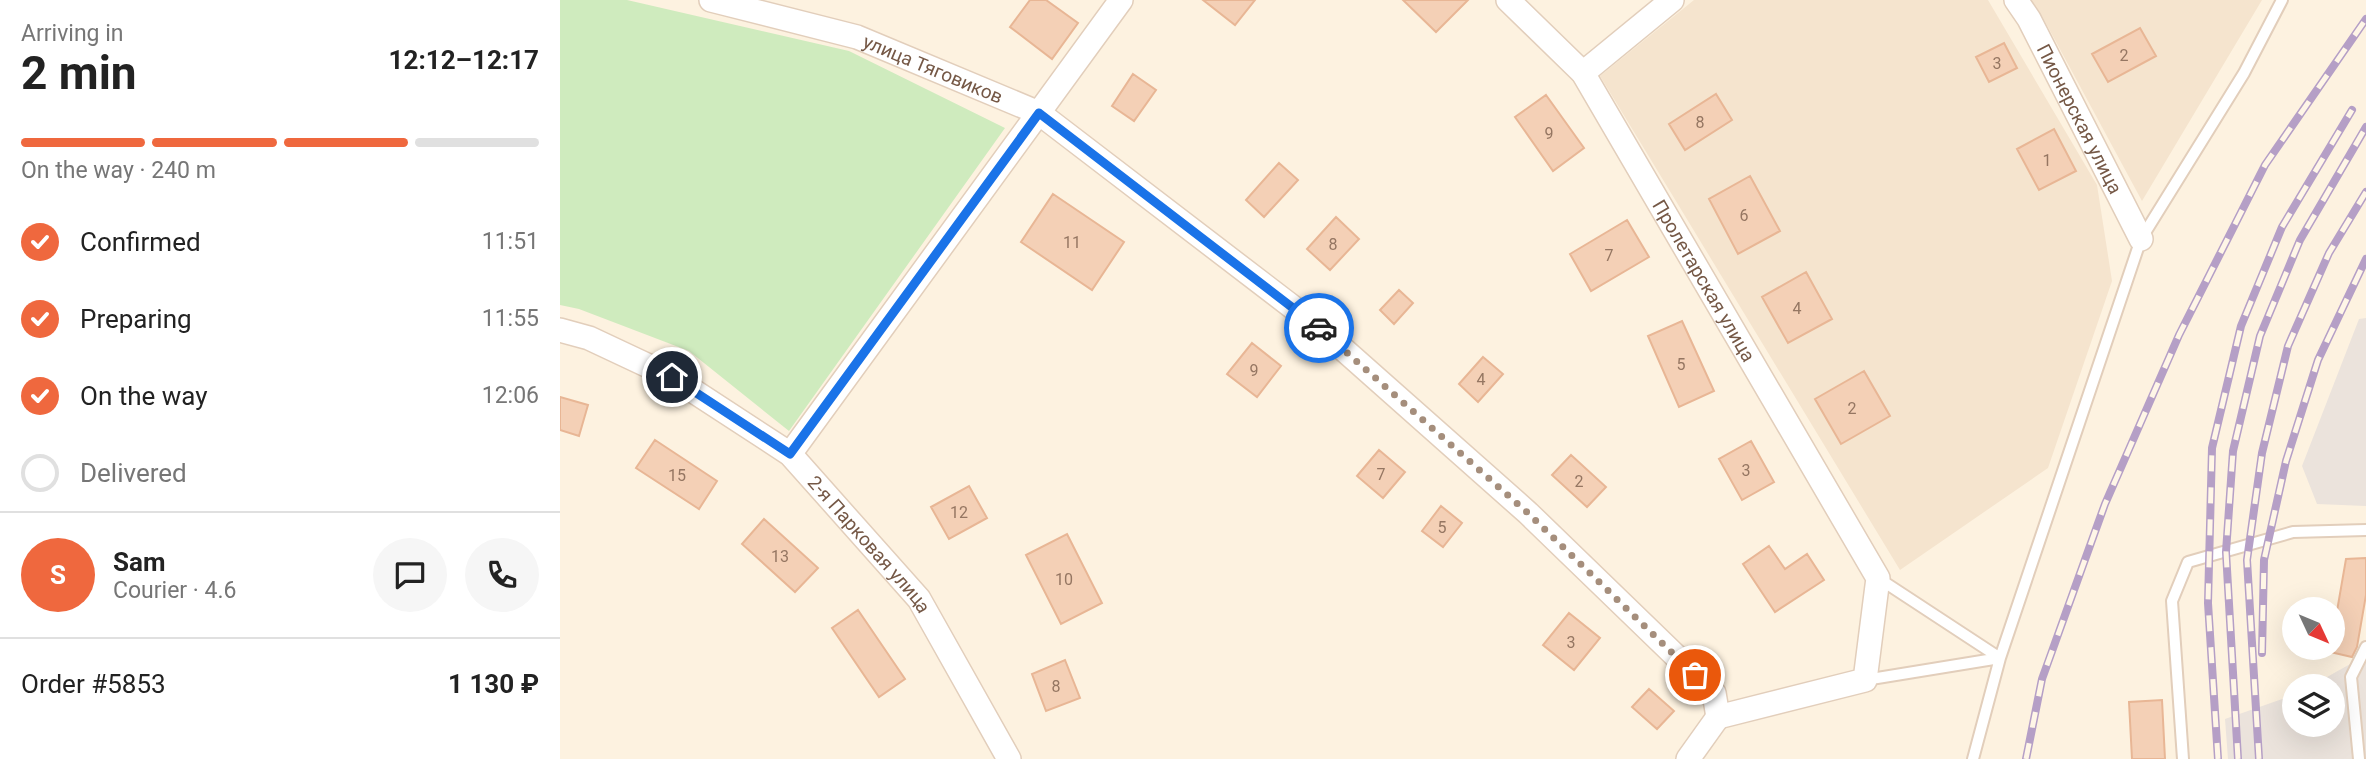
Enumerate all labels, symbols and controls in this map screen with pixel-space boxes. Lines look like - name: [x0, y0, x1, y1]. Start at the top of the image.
- text: Arriving in: [21, 20, 124, 47]
- street label: улица Тяговиков: [860, 30, 1006, 109]
- street label: Пионерская улица: [2032, 40, 2127, 198]
- text: 12:12–12:17: [389, 45, 539, 75]
- text: 2 min: [21, 46, 137, 100]
- house number: 2: [2120, 46, 2129, 65]
- house number: 3: [1993, 54, 2002, 73]
- house number: 8: [1696, 113, 1705, 132]
- house number: 9: [1545, 124, 1554, 143]
- house number: 1: [2043, 151, 2052, 170]
- text: On the way · 240 m: [21, 157, 216, 184]
- street label: Пролетарская улица: [1648, 196, 1760, 366]
- house number: 6: [1740, 206, 1749, 225]
- icon: check: [21, 223, 59, 261]
- text: Confirmed: [80, 227, 201, 257]
- text: 11:51: [482, 228, 539, 255]
- house number: 11: [1063, 233, 1081, 252]
- house number: 8: [1329, 235, 1338, 254]
- house number: 7: [1605, 246, 1614, 265]
- courier: [1284, 293, 1354, 363]
- house number: 4: [1793, 299, 1802, 318]
- icon: check: [21, 300, 59, 338]
- text: Preparing: [80, 304, 192, 334]
- text: 11:55: [482, 305, 539, 332]
- icon: car: [1300, 309, 1338, 347]
- pin: [642, 347, 702, 407]
- house number: 5: [1677, 355, 1686, 374]
- icon: home: [653, 358, 691, 396]
- house number: 9: [1250, 361, 1259, 380]
- house number: 4: [1477, 370, 1486, 389]
- icon: check: [21, 377, 59, 415]
- text: On the way: [80, 381, 208, 411]
- text: 12:06: [482, 382, 539, 409]
- house number: 2: [1848, 399, 1857, 418]
- text: Delivered: [80, 458, 187, 488]
- house number: 3: [1742, 461, 1751, 480]
- house number: 7: [1377, 465, 1386, 484]
- house number: 15: [668, 466, 686, 485]
- street label: 2-я Парковая улица: [803, 471, 935, 617]
- house number: 2: [1575, 472, 1584, 491]
- house number: 12: [950, 503, 968, 522]
- house number: 5: [1438, 518, 1447, 537]
- button: chat: [373, 538, 447, 612]
- button: phone: [465, 538, 539, 612]
- text: Sam: [113, 547, 165, 577]
- house number: 13: [771, 547, 789, 566]
- text: S: [50, 560, 66, 590]
- house number: 10: [1055, 570, 1073, 589]
- text: Courier · 4.6: [113, 577, 236, 604]
- north arrow: [2282, 597, 2345, 660]
- map controls: [2282, 597, 2345, 737]
- house number: 3: [1567, 633, 1576, 652]
- pin: [1665, 645, 1725, 705]
- icon: bag: [1676, 656, 1714, 694]
- text: Order #5853: [21, 669, 166, 699]
- text: 1 130 ₽: [448, 669, 539, 699]
- button: layers: [2282, 674, 2345, 737]
- house number: 8: [1052, 677, 1061, 696]

